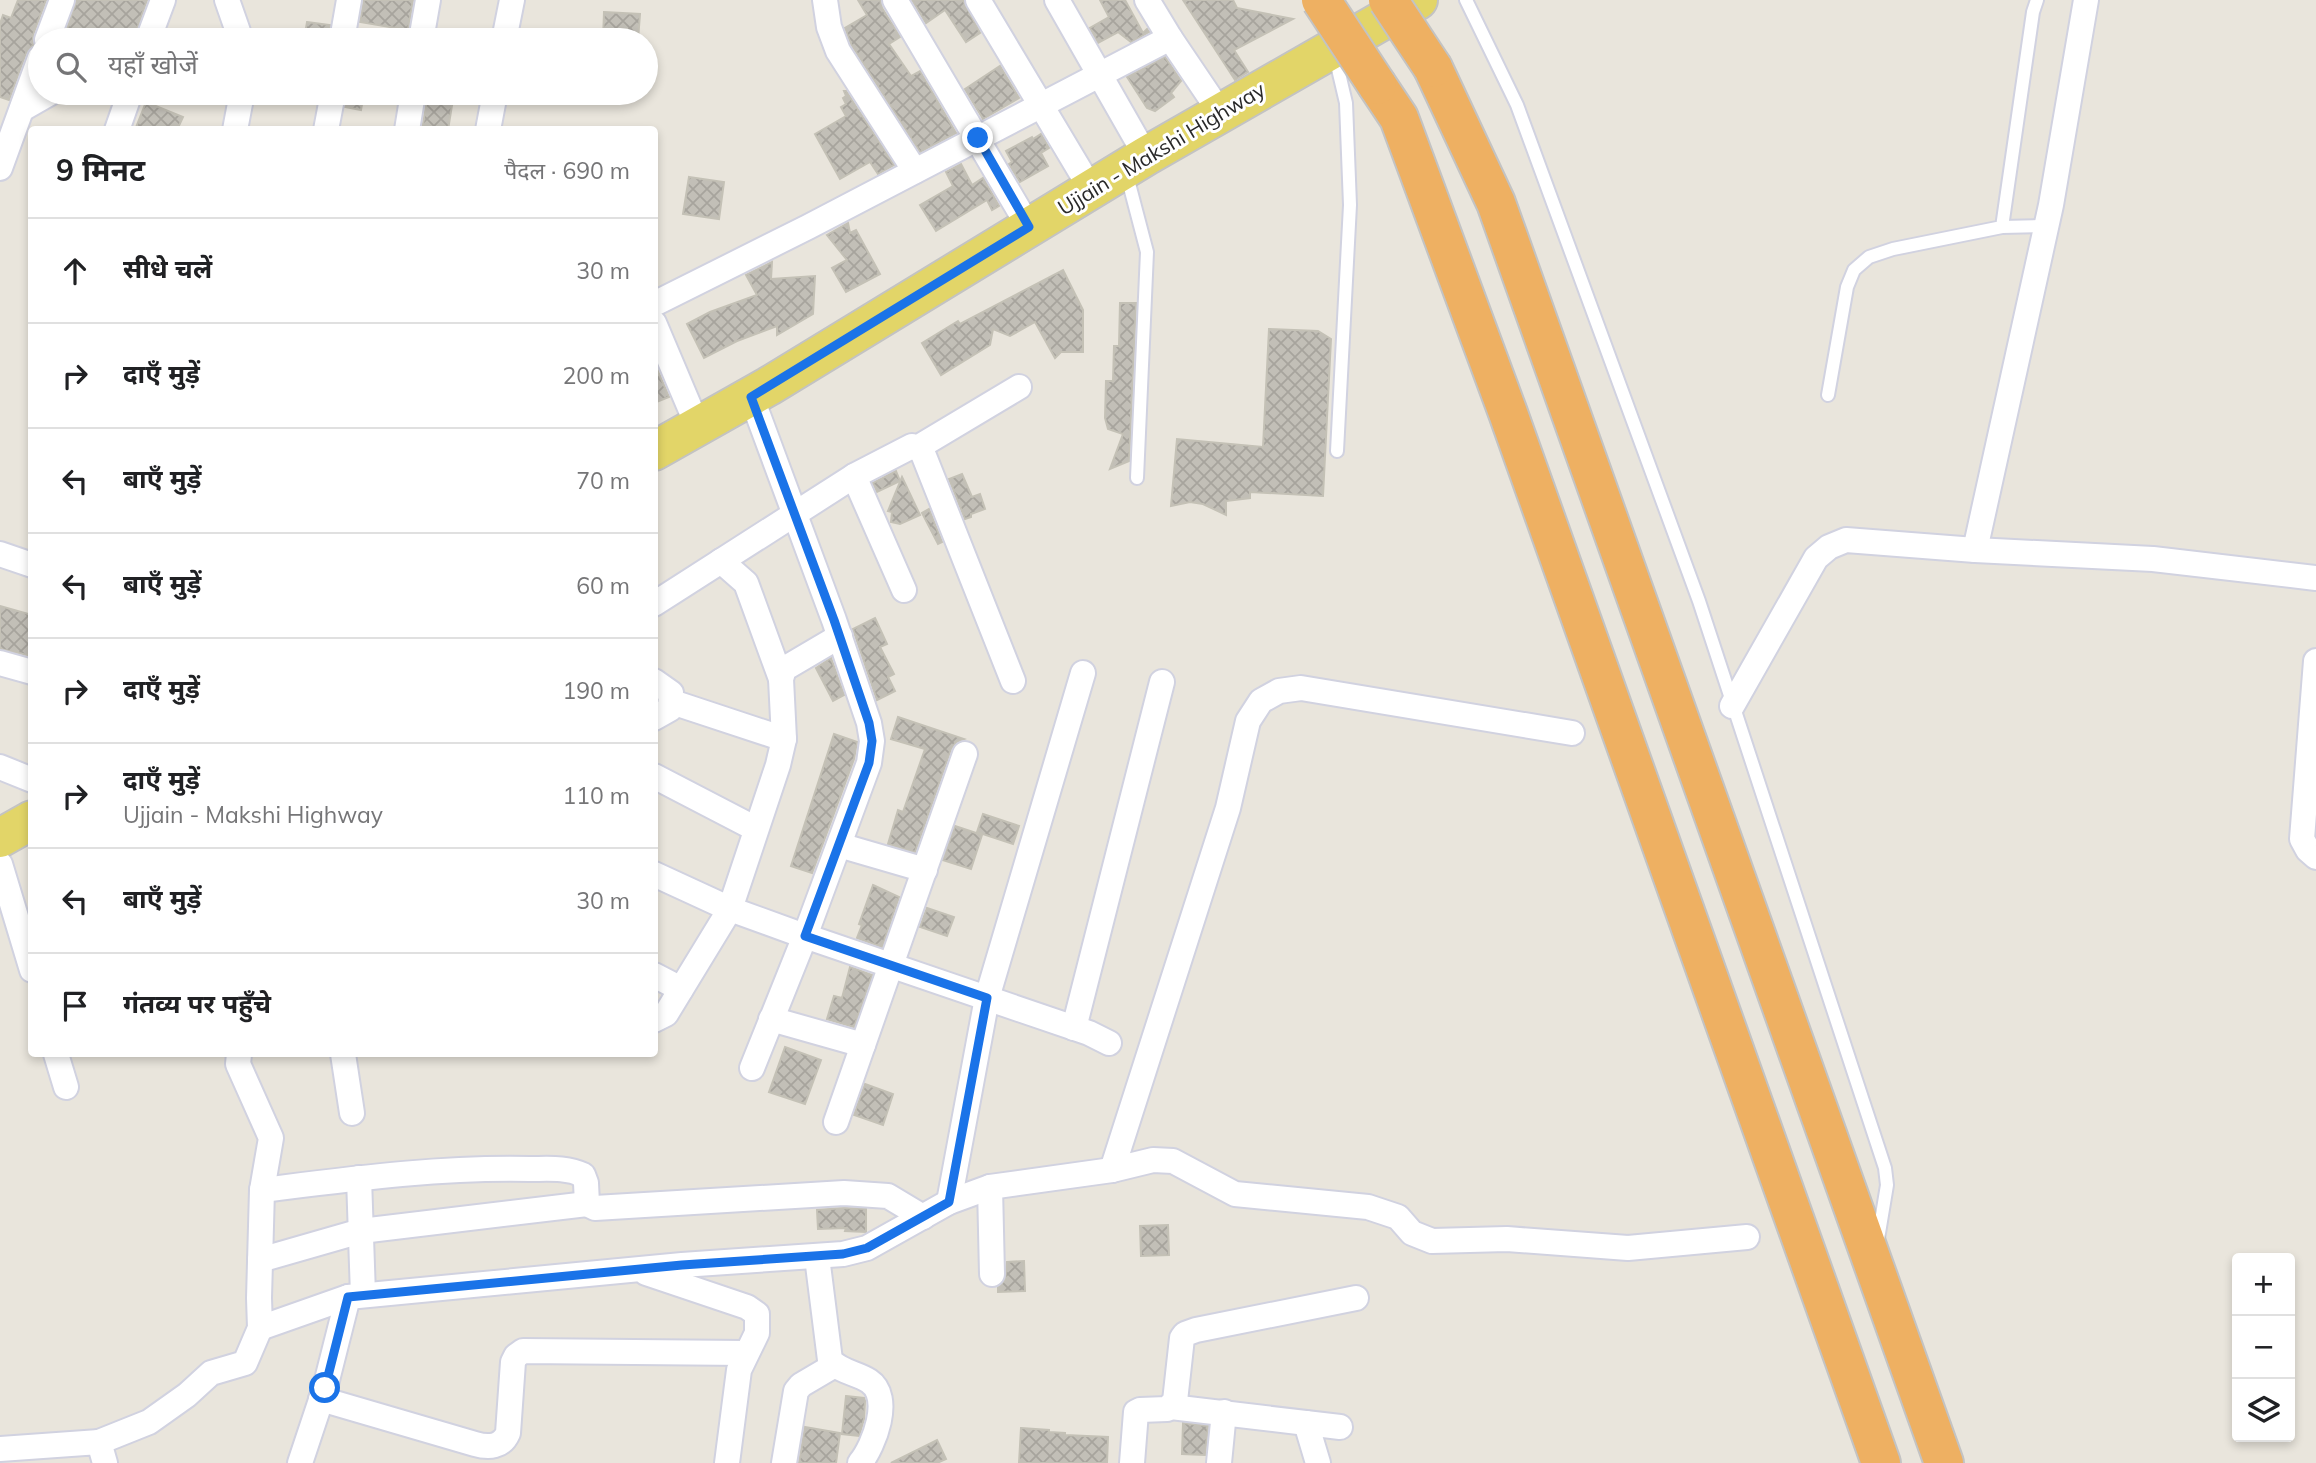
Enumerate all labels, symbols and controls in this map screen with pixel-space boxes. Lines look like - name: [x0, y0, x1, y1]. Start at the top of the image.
- search box: [28, 28, 658, 105]
- icon: search: [52, 48, 90, 86]
- text: यहाँ खोजें: [108, 48, 198, 81]
- street label: Ujjain - Makshi Highway: [1053, 76, 1269, 220]
- route end: [962, 122, 993, 153]
- text: 9 मिनट: [56, 151, 145, 189]
- text: पैदल · 690 m: [504, 156, 630, 185]
- icon: ahead: [56, 252, 94, 290]
- text: सीधे चलें: [123, 252, 212, 285]
- text: 30 m: [576, 256, 630, 285]
- icon: right: [56, 357, 94, 395]
- text: दाएँ मुड़ें: [123, 357, 200, 390]
- text: 200 m: [562, 361, 630, 390]
- icon: left: [56, 462, 94, 500]
- text: बाएँ मुड़ें: [123, 462, 201, 495]
- text: 70 m: [576, 466, 630, 495]
- icon: left: [56, 567, 94, 605]
- text: बाएँ मुड़ें: [123, 567, 201, 600]
- text: 60 m: [576, 571, 630, 600]
- icon: right: [56, 672, 94, 710]
- text: दाएँ मुड़ें: [123, 672, 200, 705]
- text: 190 m: [562, 676, 630, 705]
- text: दाएँ मुड़ें: [123, 763, 200, 796]
- icon: right: [56, 777, 94, 815]
- text: 110 m: [562, 781, 630, 810]
- text: Ujjain - Makshi Highway: [123, 800, 383, 829]
- icon: left: [56, 882, 94, 920]
- text: बाएँ मुड़ें: [123, 882, 201, 915]
- text: 30 m: [576, 886, 630, 915]
- icon: arrive: [56, 987, 94, 1025]
- text: गंतव्य पर पहुँचे: [123, 987, 271, 1020]
- map controls: [2232, 1253, 2295, 1442]
- button: +: [2232, 1253, 2295, 1316]
- button: −: [2232, 1316, 2295, 1379]
- route start: [309, 1372, 340, 1403]
- button: layers: [2232, 1379, 2295, 1442]

